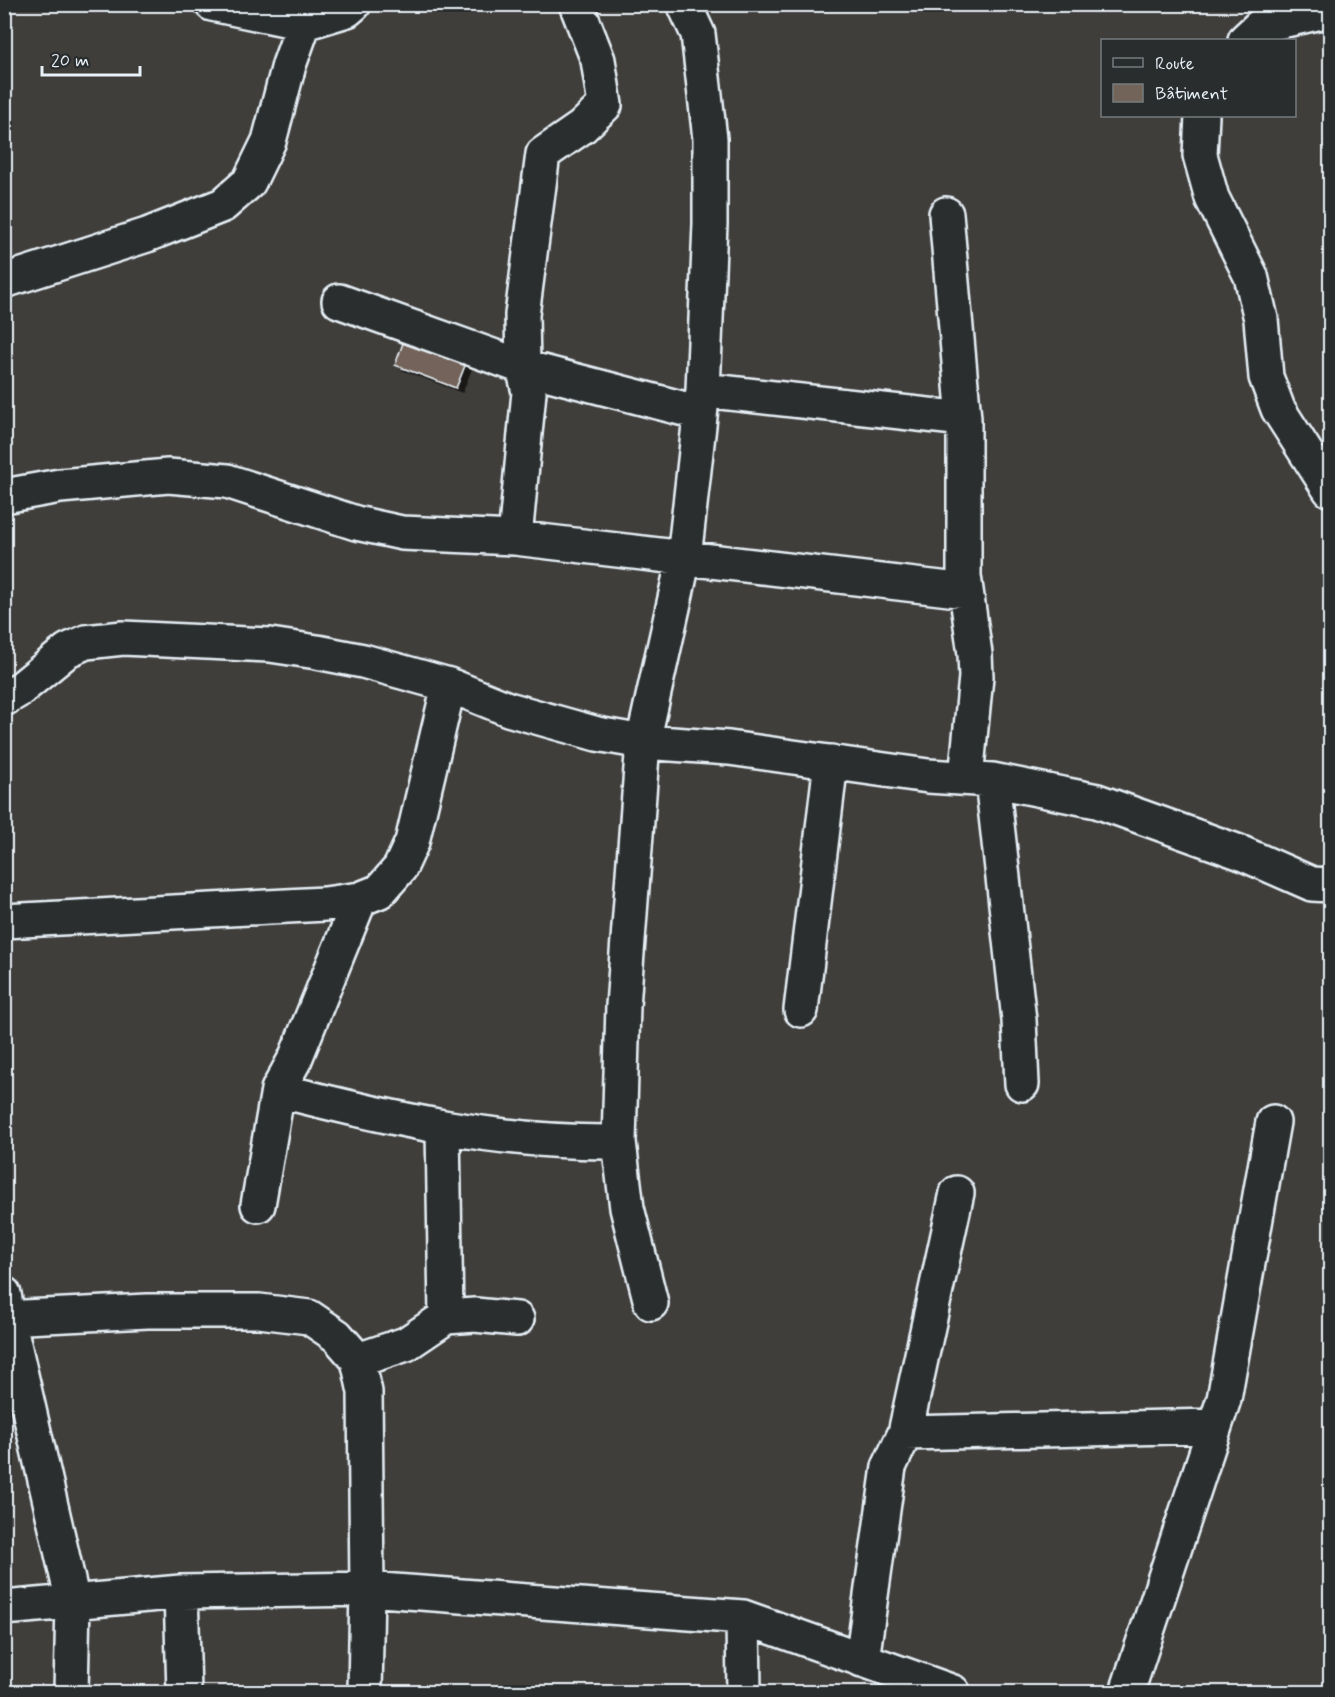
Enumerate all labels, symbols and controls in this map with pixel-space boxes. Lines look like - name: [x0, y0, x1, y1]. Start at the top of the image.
- scale bar: [42, 39, 140, 77]
- legend: [1101, 39, 1296, 117]
- text: 20 m: [51, 49, 89, 73]
- text: Route: [1155, 52, 1194, 76]
- text: Bâtiment: [1155, 82, 1228, 106]

